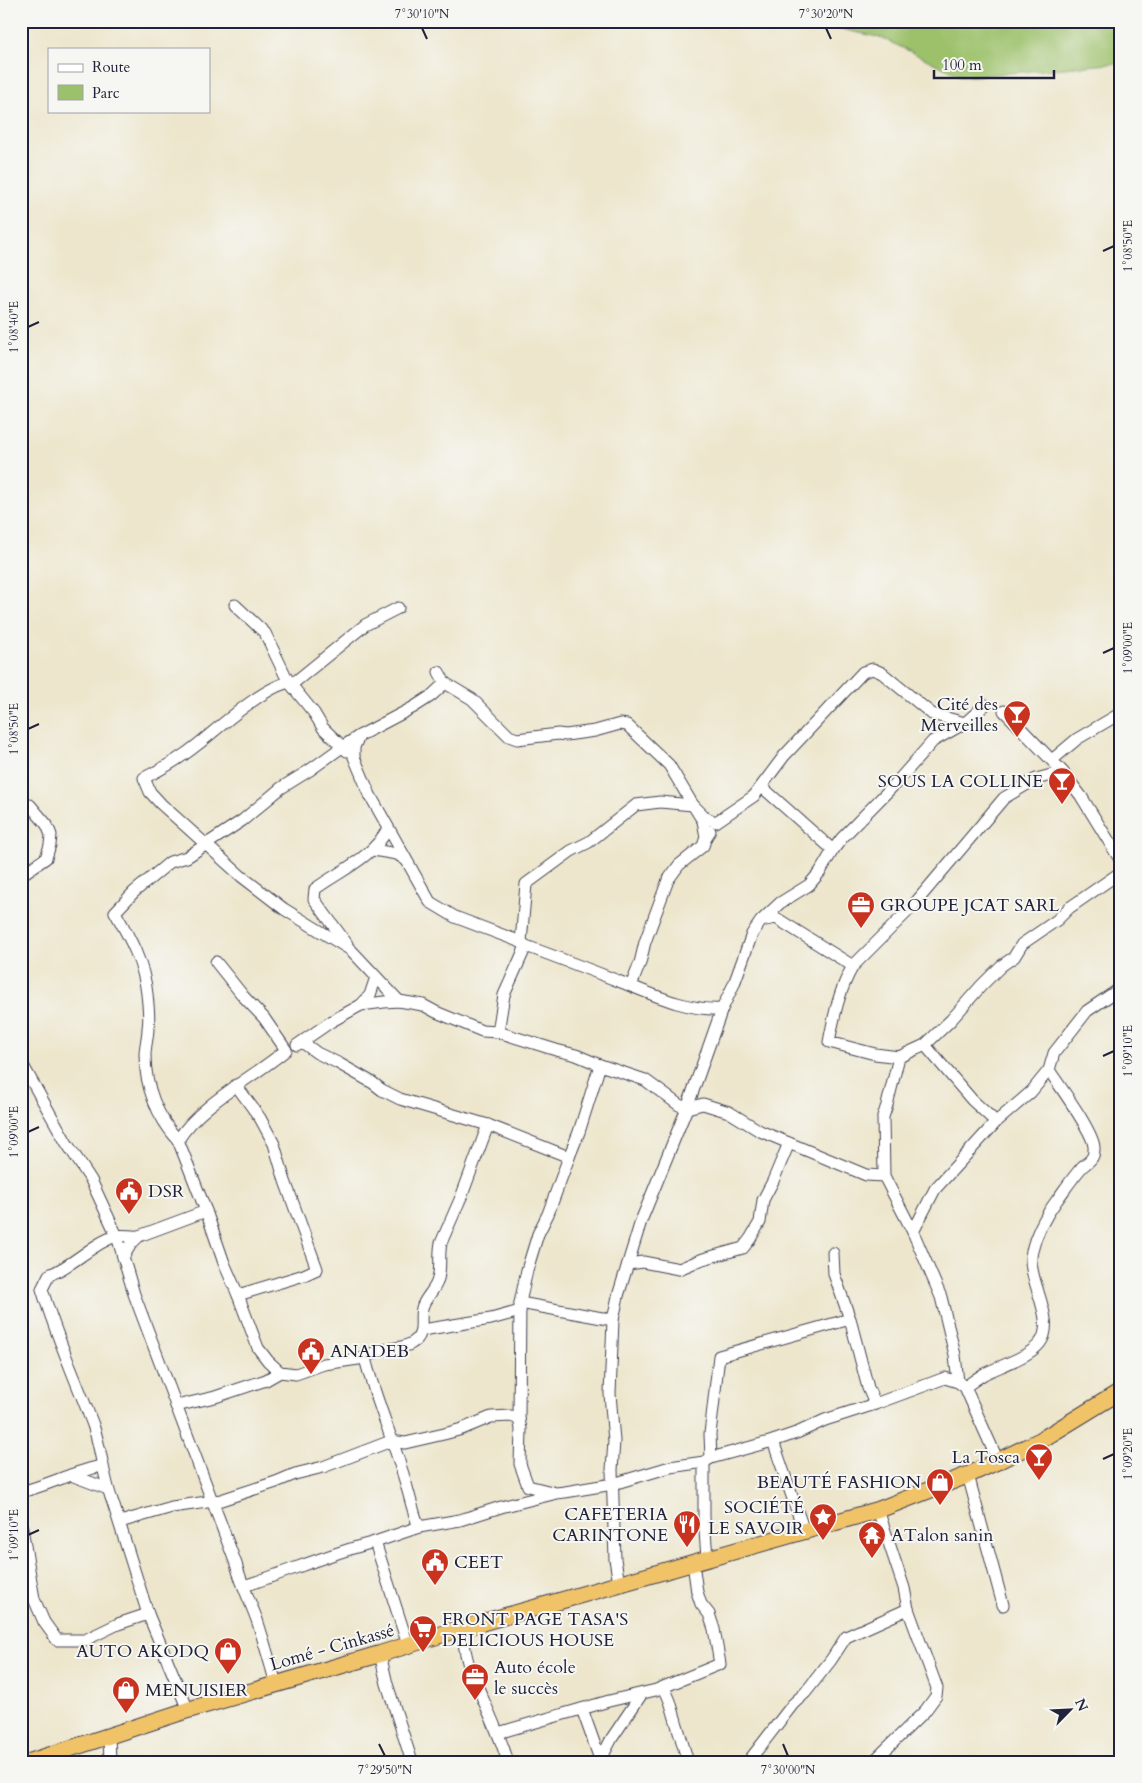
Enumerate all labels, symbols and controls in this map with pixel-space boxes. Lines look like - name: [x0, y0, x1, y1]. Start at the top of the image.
- text: 7°30'10"N: [395, 6, 450, 22]
- text: 7°30'20"N: [799, 6, 854, 22]
- legend: [48, 48, 210, 112]
- scale bar: [934, 48, 1054, 80]
- text: 100 m: [942, 55, 982, 75]
- text: Route: [92, 57, 130, 77]
- text: Parc: [92, 83, 120, 103]
- text: 1°08'50"E: [1120, 220, 1136, 272]
- text: 1°08'40"E: [6, 301, 22, 353]
- text: 1°09'00"E: [1120, 622, 1136, 674]
- place label: Cité des Merveilles: [921, 692, 998, 738]
- bar icon: Cité des Merveilles: [1002, 699, 1032, 738]
- text: 1°08'50"E: [6, 703, 22, 755]
- bar icon: SOUS LA COLLINE: [1047, 766, 1077, 805]
- place label: SOUS LA COLLINE: [878, 769, 1043, 794]
- office icon: GROUPE JCAT SARL: [846, 890, 876, 929]
- place label: GROUPE JCAT SARL: [880, 893, 1060, 918]
- text: 1°09'10"E: [1120, 1025, 1136, 1077]
- text: 1°09'00"E: [6, 1106, 22, 1158]
- public building icon: DSR: [114, 1176, 144, 1215]
- place label: DSR: [148, 1179, 185, 1204]
- public building icon: ANADEB: [296, 1336, 326, 1375]
- place label: ANADEB: [330, 1339, 409, 1364]
- text: 1°09'20"E: [1120, 1428, 1136, 1480]
- bar icon: La Tosca: [1024, 1442, 1054, 1481]
- place label: La Tosca: [952, 1445, 1020, 1470]
- shop icon: BEAUTÉ FASHION: [925, 1467, 955, 1506]
- place label: BEAUTÉ FASHION: [757, 1470, 922, 1495]
- place label: SOCIÉTÉ LE SAVOIR: [708, 1495, 805, 1541]
- place label: CAFETERIA CARINTONE: [552, 1502, 668, 1548]
- place icon: SOCIÉTÉ LE SAVOIR: [808, 1502, 838, 1541]
- text: 1°09'10"E: [6, 1509, 22, 1561]
- restaurant icon: CAFETERIA CARINTONE: [672, 1509, 702, 1548]
- temple icon: ATalon sanin: [857, 1520, 887, 1559]
- place label: ATalon sanin: [891, 1523, 994, 1548]
- public building icon: CEET: [420, 1547, 450, 1586]
- place label: CEET: [454, 1550, 503, 1575]
- place label: FRONT PAGE TASA'S DELICIOUS HOUSE: [442, 1607, 628, 1653]
- supermarket icon: FRONT PAGE TASA'S DELICIOUS HOUSE: [408, 1614, 438, 1653]
- street label: Lomé - Cinkassé: [267, 1618, 397, 1677]
- shop icon: AUTO AKODQ: [213, 1636, 243, 1675]
- place label: AUTO AKODQ: [76, 1639, 209, 1664]
- place label: Auto école le succès: [494, 1655, 576, 1701]
- office icon: Auto école le succès: [460, 1662, 490, 1701]
- shop icon: MENUISIER: [111, 1675, 141, 1714]
- place label: MENUISIER: [145, 1678, 249, 1703]
- north arrow: [1044, 1686, 1094, 1736]
- text: N: [1070, 1695, 1093, 1714]
- text: 7°29'50"N: [358, 1762, 413, 1778]
- text: 7°30'00"N: [761, 1762, 816, 1778]

